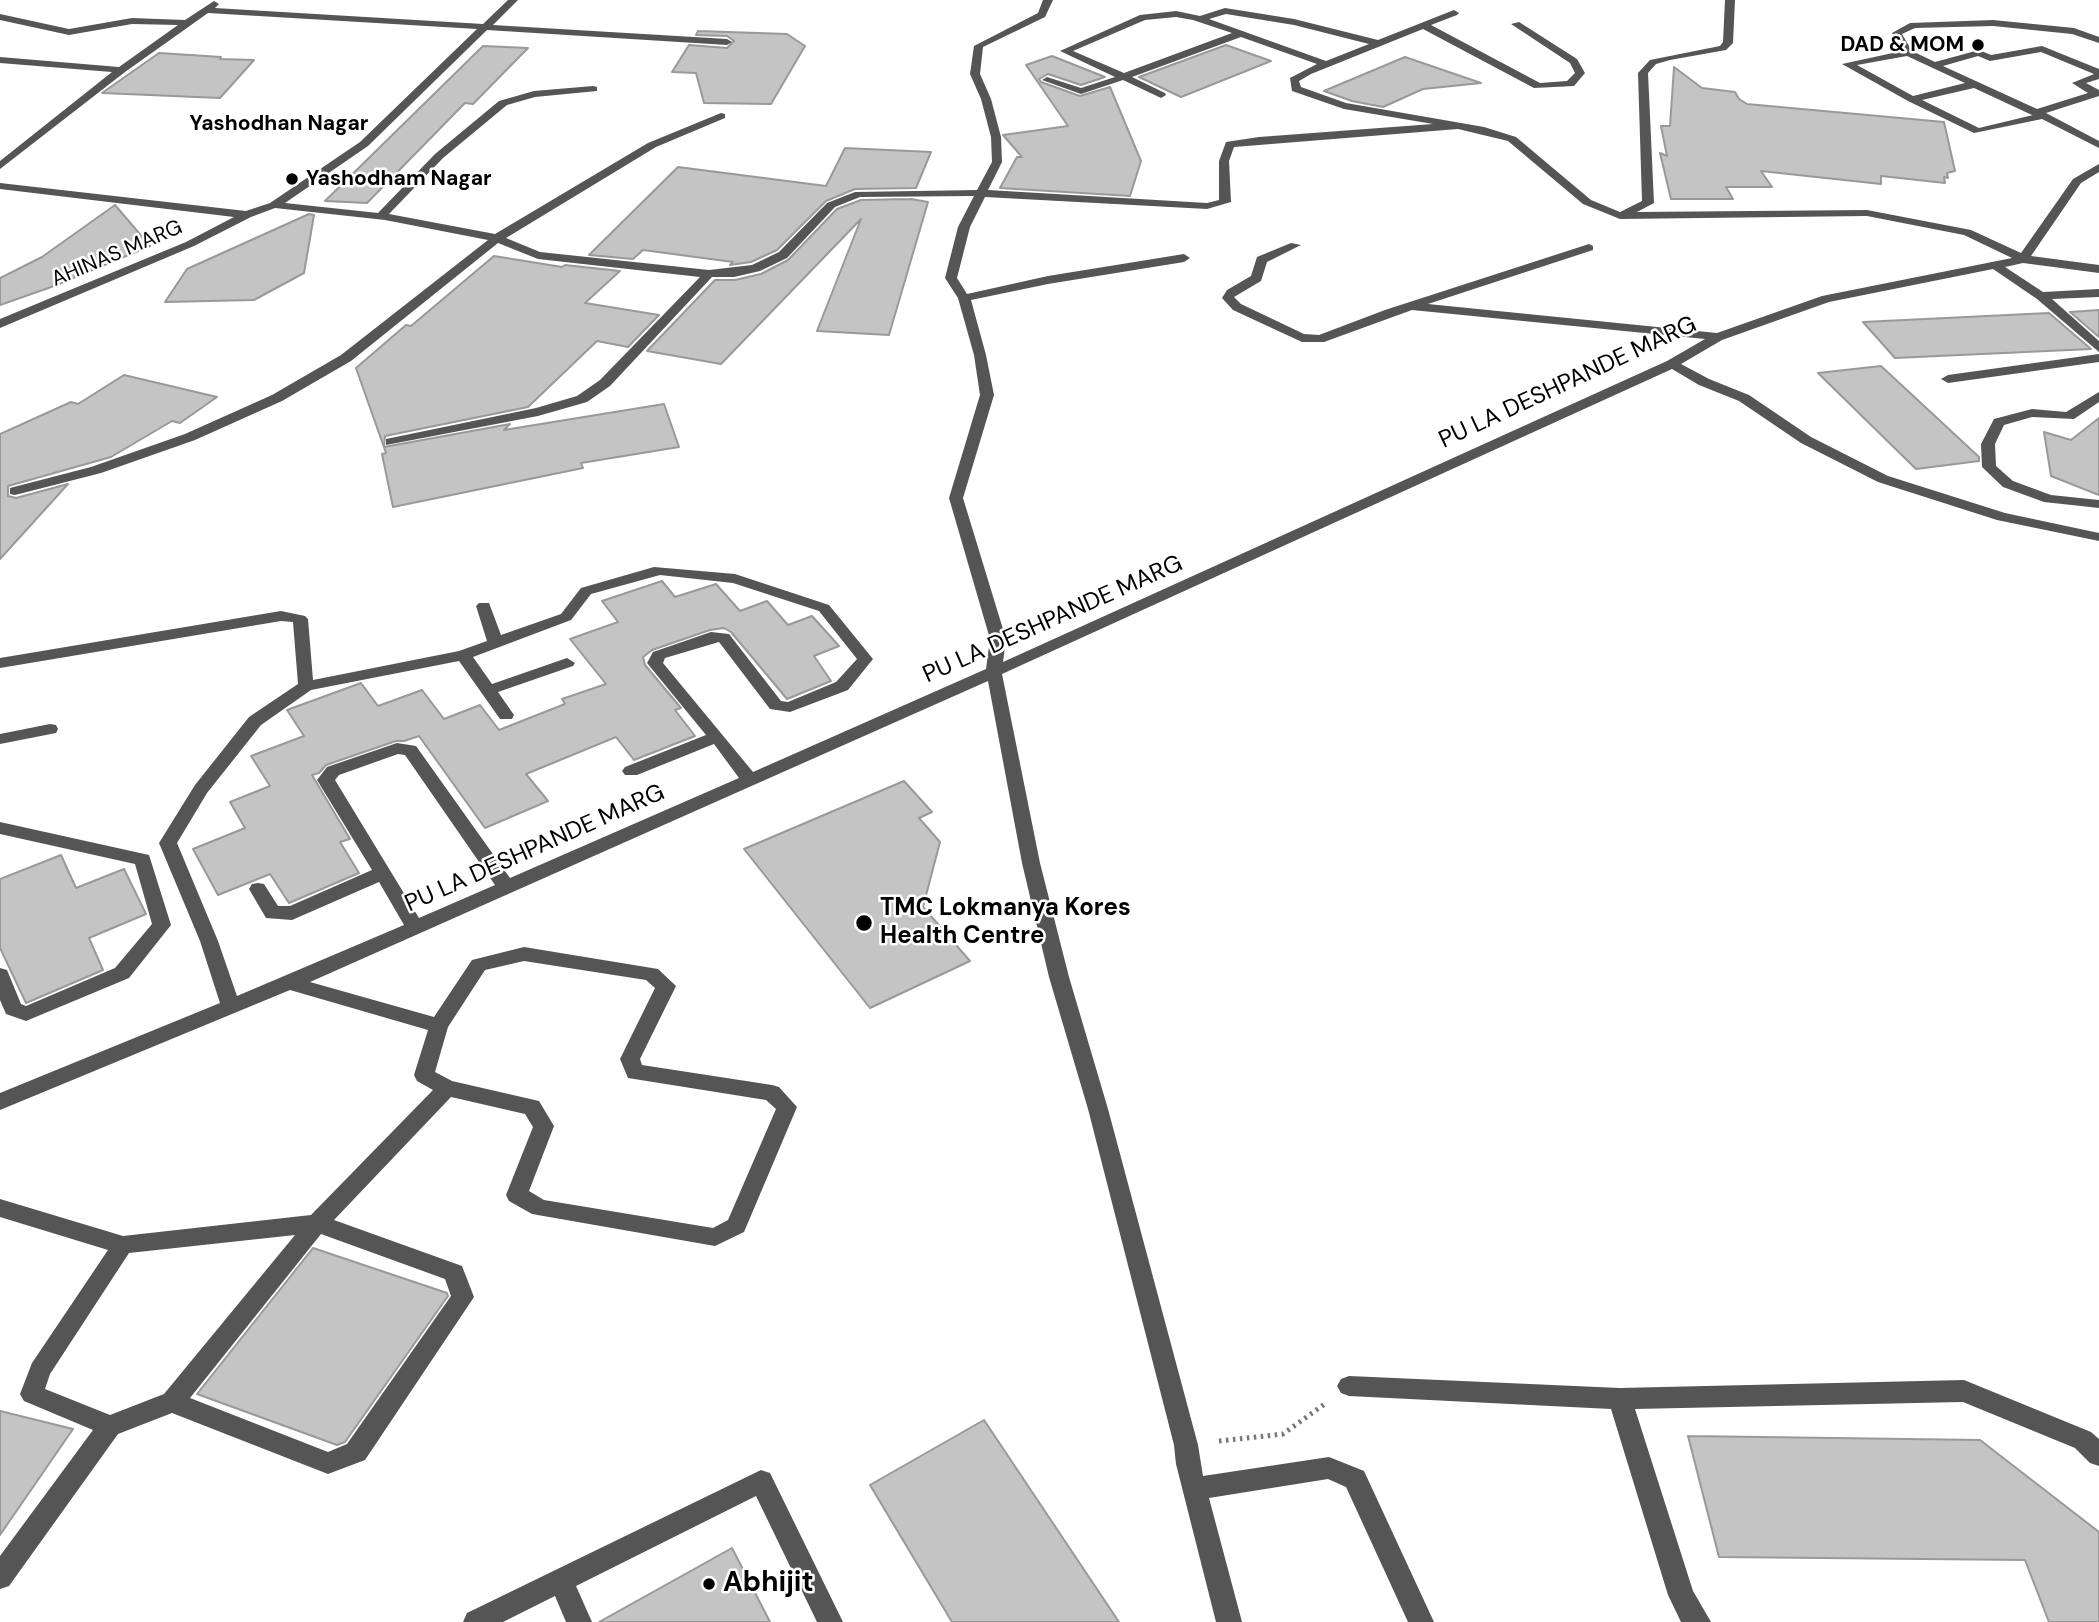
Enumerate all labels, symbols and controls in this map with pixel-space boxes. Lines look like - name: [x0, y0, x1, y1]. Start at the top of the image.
- place label: DAD & MOM: [1840, 32, 1964, 58]
- marker: DAD & MOM: [1970, 37, 1986, 53]
- district label: Yashodhan Nagar: [190, 111, 368, 137]
- place label: Yashodham Nagar: [306, 166, 492, 192]
- marker: Yashodham Nagar: [284, 171, 300, 187]
- street label: AHINAS MARG: [48, 215, 186, 293]
- street label: PU LA DESHPANDE MARG: [1435, 311, 1701, 455]
- street label: PU LA DESHPANDE MARG: [919, 550, 1187, 690]
- street label: PU LA DESHPANDE MARG: [401, 779, 669, 919]
- place label: TMC Lokmanya Kores Health Centre: [880, 895, 1131, 951]
- marker: TMC Lokmanya Kores Health Centre: [854, 913, 874, 933]
- place label: Abhijit: [723, 1567, 814, 1601]
- marker: Abhijit: [701, 1576, 717, 1592]

